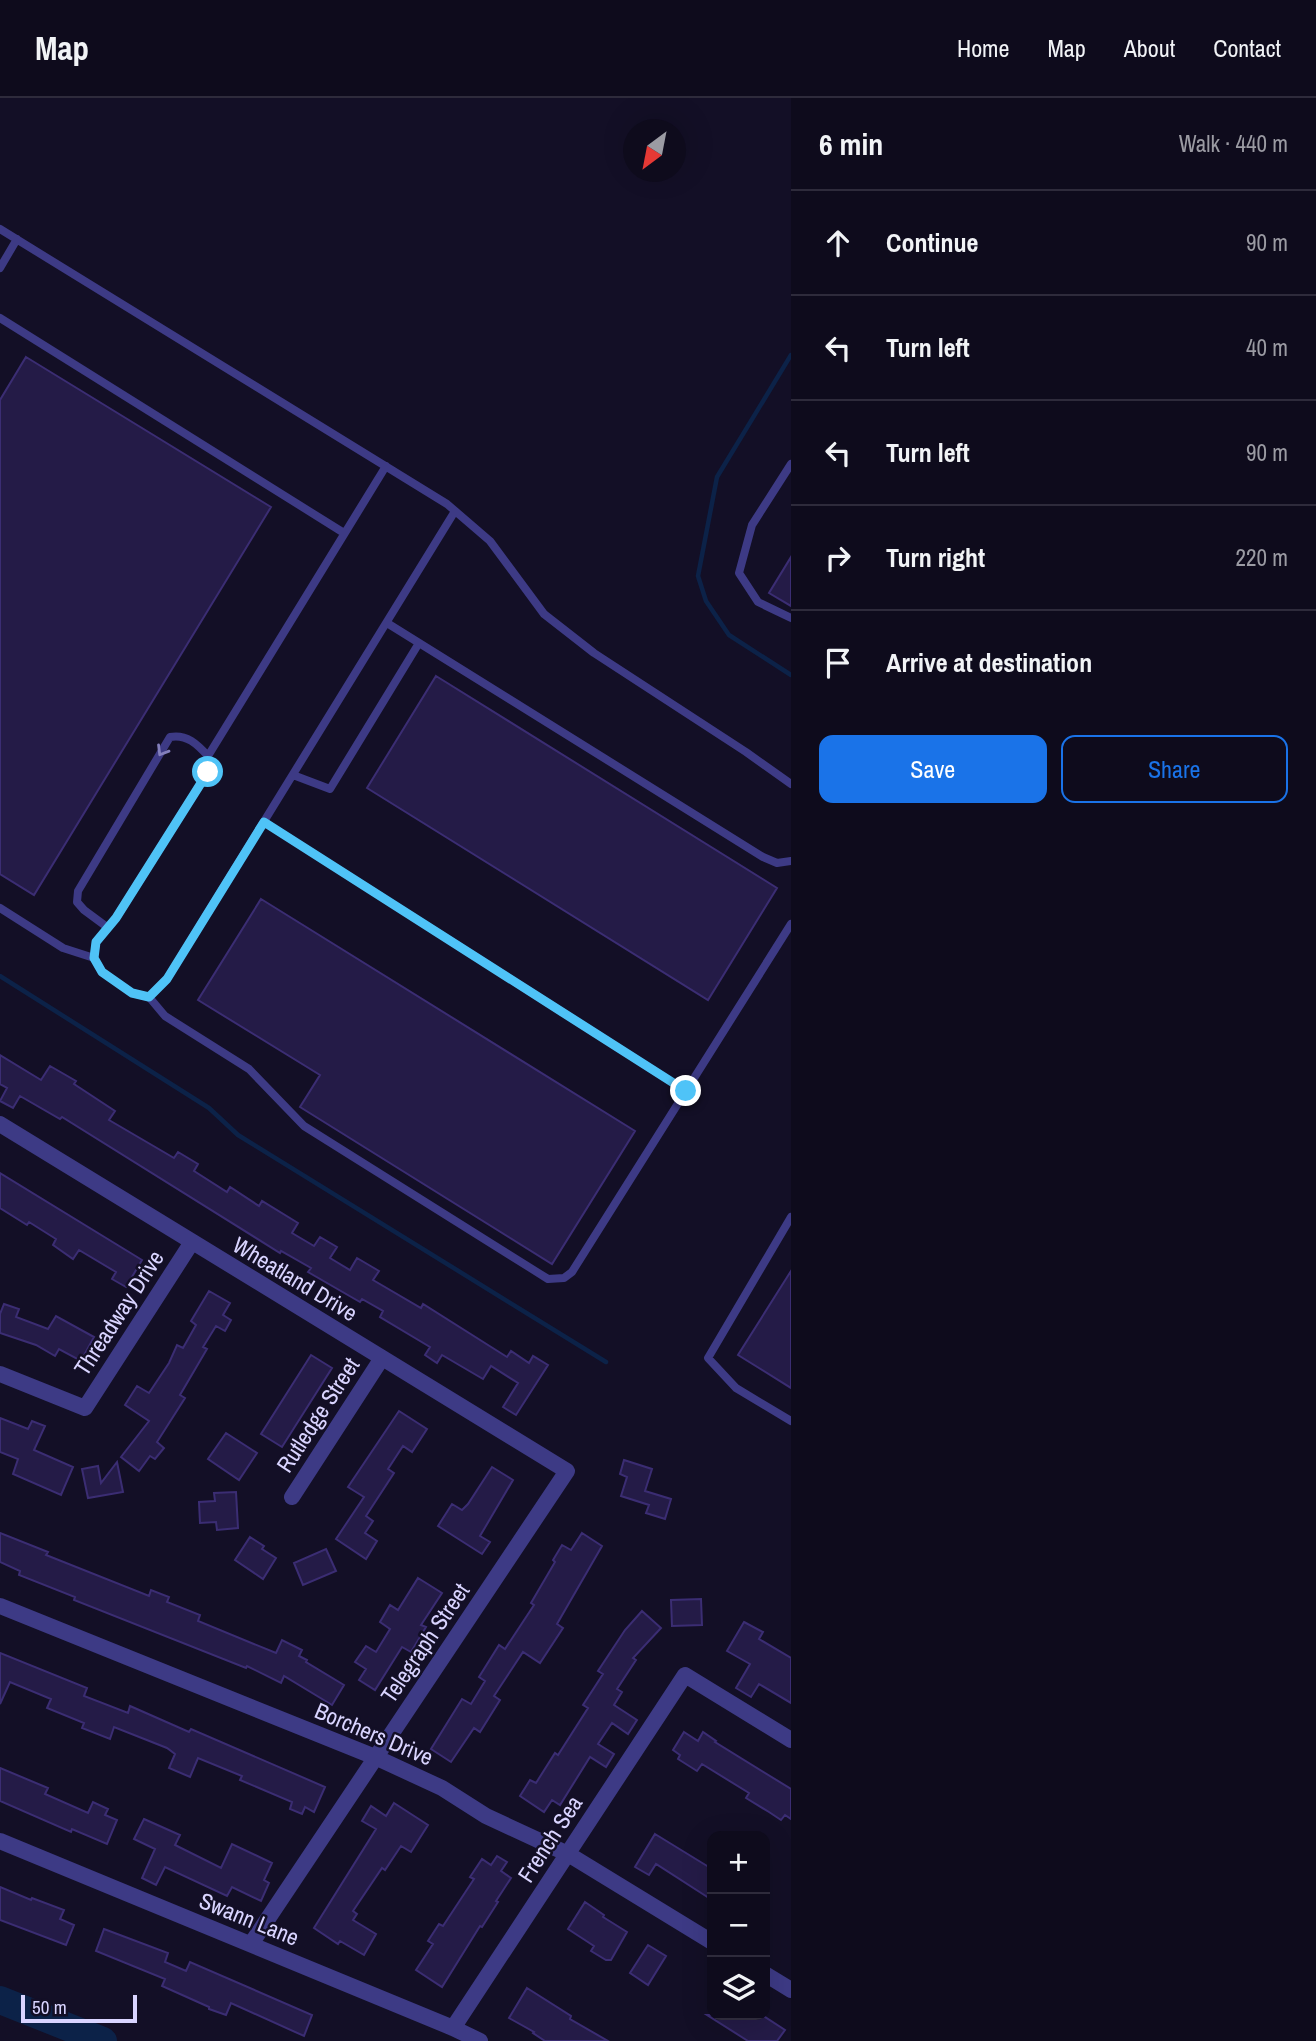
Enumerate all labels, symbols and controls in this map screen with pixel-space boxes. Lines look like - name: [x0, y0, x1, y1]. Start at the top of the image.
- text: Map: [35, 26, 89, 70]
- text: Home: [957, 32, 1009, 64]
- text: Map: [1047, 32, 1086, 64]
- text: About: [1124, 32, 1175, 64]
- text: Contact: [1213, 32, 1281, 64]
- north arrow: [623, 119, 686, 182]
- text: 6 min: [819, 124, 883, 164]
- text: Walk · 440 m: [1179, 128, 1288, 159]
- icon: ahead: [819, 224, 857, 262]
- text: Continue: [886, 225, 978, 260]
- text: 90 m: [1246, 227, 1288, 258]
- icon: left: [819, 329, 857, 367]
- text: Turn left: [886, 330, 970, 365]
- text: 40 m: [1246, 332, 1288, 363]
- icon: left: [819, 434, 857, 472]
- text: Turn left: [886, 435, 970, 470]
- text: 90 m: [1246, 437, 1288, 468]
- icon: right: [819, 539, 857, 577]
- text: Turn right: [886, 540, 985, 575]
- text: 220 m: [1236, 542, 1288, 573]
- icon: arrive: [819, 644, 857, 682]
- text: Arrive at destination: [886, 645, 1092, 680]
- button: Save: [819, 735, 1047, 803]
- button: Share: [1061, 735, 1288, 803]
- one-way arrow: [157, 743, 170, 756]
- route start: [192, 756, 223, 787]
- route end: [670, 1075, 701, 1106]
- street label: Wheatland Drive: [227, 1229, 363, 1328]
- street label: Threadway Drive: [66, 1244, 171, 1381]
- street label: Rutledge Street: [269, 1351, 366, 1478]
- street label: Telegraph Street: [373, 1577, 476, 1709]
- street label: Borchers Drive: [310, 1695, 438, 1772]
- street label: French Sea: [510, 1789, 589, 1888]
- map controls: [707, 1831, 770, 2020]
- button: +: [707, 1831, 770, 1894]
- street label: Swann Lane: [195, 1885, 304, 1953]
- button: −: [707, 1894, 770, 1957]
- button: layers: [707, 1957, 770, 2020]
- scale bar: [21, 1992, 136, 2024]
- text: 50 m: [32, 1994, 67, 2020]

